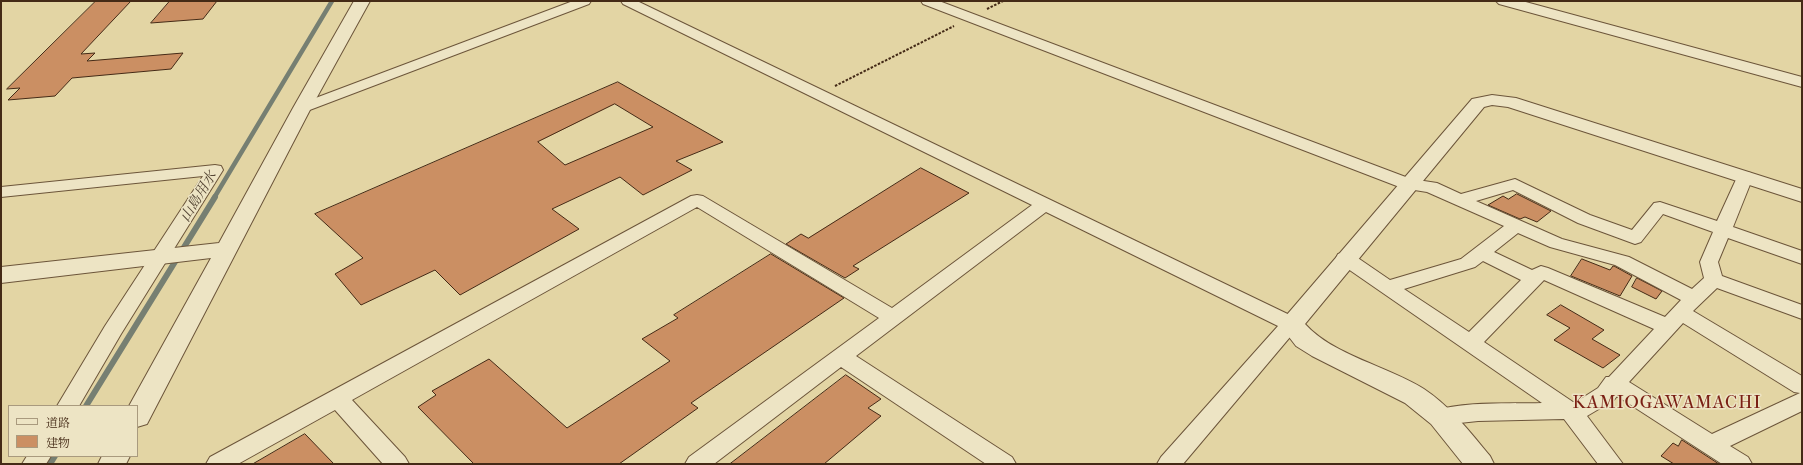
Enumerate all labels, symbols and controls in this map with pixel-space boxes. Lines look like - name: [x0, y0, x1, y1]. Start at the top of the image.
- water label: 山島用水: [177, 169, 221, 225]
- district label: KAMIOGAWAMACHI: [1573, 393, 1761, 415]
- legend: [8, 405, 138, 457]
- text: 道路: [46, 416, 70, 430]
- text: 建物: [46, 436, 70, 450]

